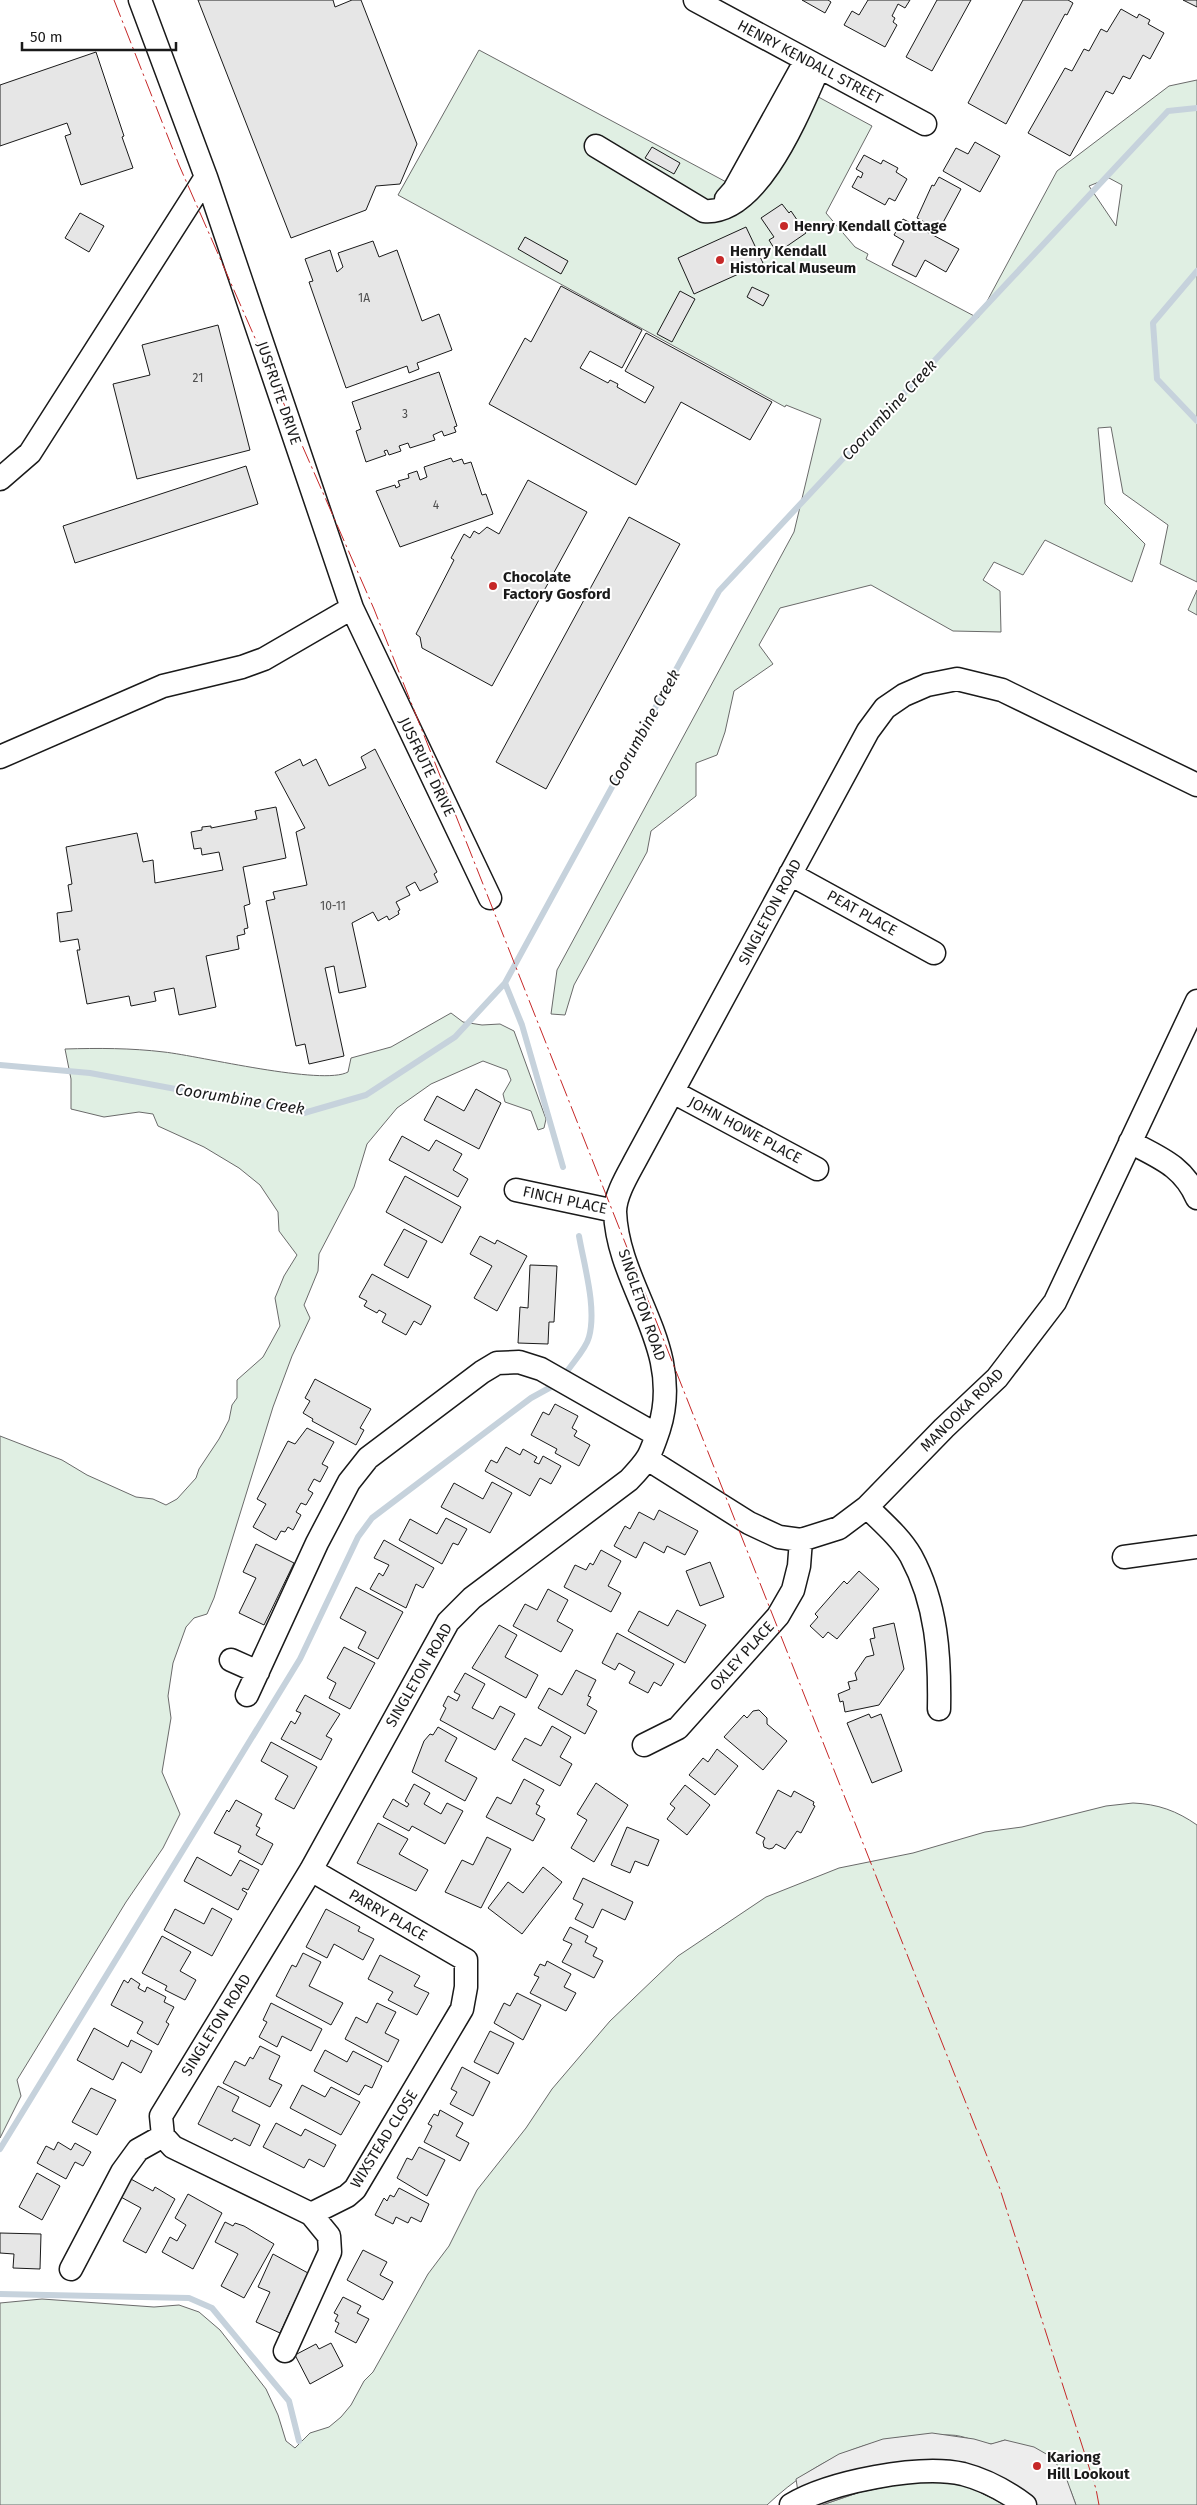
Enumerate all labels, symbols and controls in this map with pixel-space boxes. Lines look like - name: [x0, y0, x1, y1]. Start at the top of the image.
- street label: HENRY KENDALL STREET: [734, 16, 886, 108]
- scale bar: [22, 20, 176, 52]
- text: 50 m: [30, 28, 63, 46]
- place label: Henry Kendall Cottage: [794, 217, 947, 235]
- marker: Henry Kendall Cottage: [778, 220, 790, 232]
- place label: Henry Kendall Historical Museum: [730, 242, 856, 277]
- marker: Henry Kendall Historical Museum: [714, 254, 726, 266]
- house number: 1A: [358, 291, 370, 305]
- street label: JUSFRUTE DRIVE: [253, 339, 305, 447]
- water label: Coorumbine Creek: [837, 355, 941, 464]
- house number: 21: [193, 371, 203, 385]
- house number: 3: [402, 407, 408, 421]
- house number: 4: [433, 498, 440, 512]
- place label: Chocolate Factory Gosford: [503, 568, 611, 603]
- marker: Chocolate Factory Gosford: [487, 580, 499, 592]
- water label: Coorumbine Creek: [604, 666, 684, 790]
- street label: JUSFRUTE DRIVE: [395, 714, 459, 820]
- street label: SINGLETON ROAD: [735, 856, 805, 968]
- street label: PEAT PLACE: [824, 886, 900, 940]
- house number: 10-11: [320, 899, 346, 913]
- water label: Coorumbine Creek: [174, 1079, 306, 1119]
- street label: JOHN HOWE PLACE: [685, 1093, 805, 1167]
- street label: FINCH PLACE: [521, 1182, 609, 1218]
- street label: SINGLETON ROAD: [614, 1247, 670, 1363]
- street label: MANOOKA ROAD: [917, 1365, 1007, 1455]
- street label: OXLEY PLACE: [706, 1618, 778, 1694]
- street label: SINGLETON ROAD: [382, 1620, 456, 1730]
- street label: PARRY PLACE: [346, 1885, 430, 1945]
- street label: SINGLETON ROAD: [177, 1971, 255, 2079]
- street label: WIXSTEAD CLOSE: [347, 2087, 421, 2191]
- place label: Kariong Hill Lookout: [1047, 2448, 1130, 2483]
- marker: Kariong Hill Lookout: [1031, 2460, 1043, 2472]

